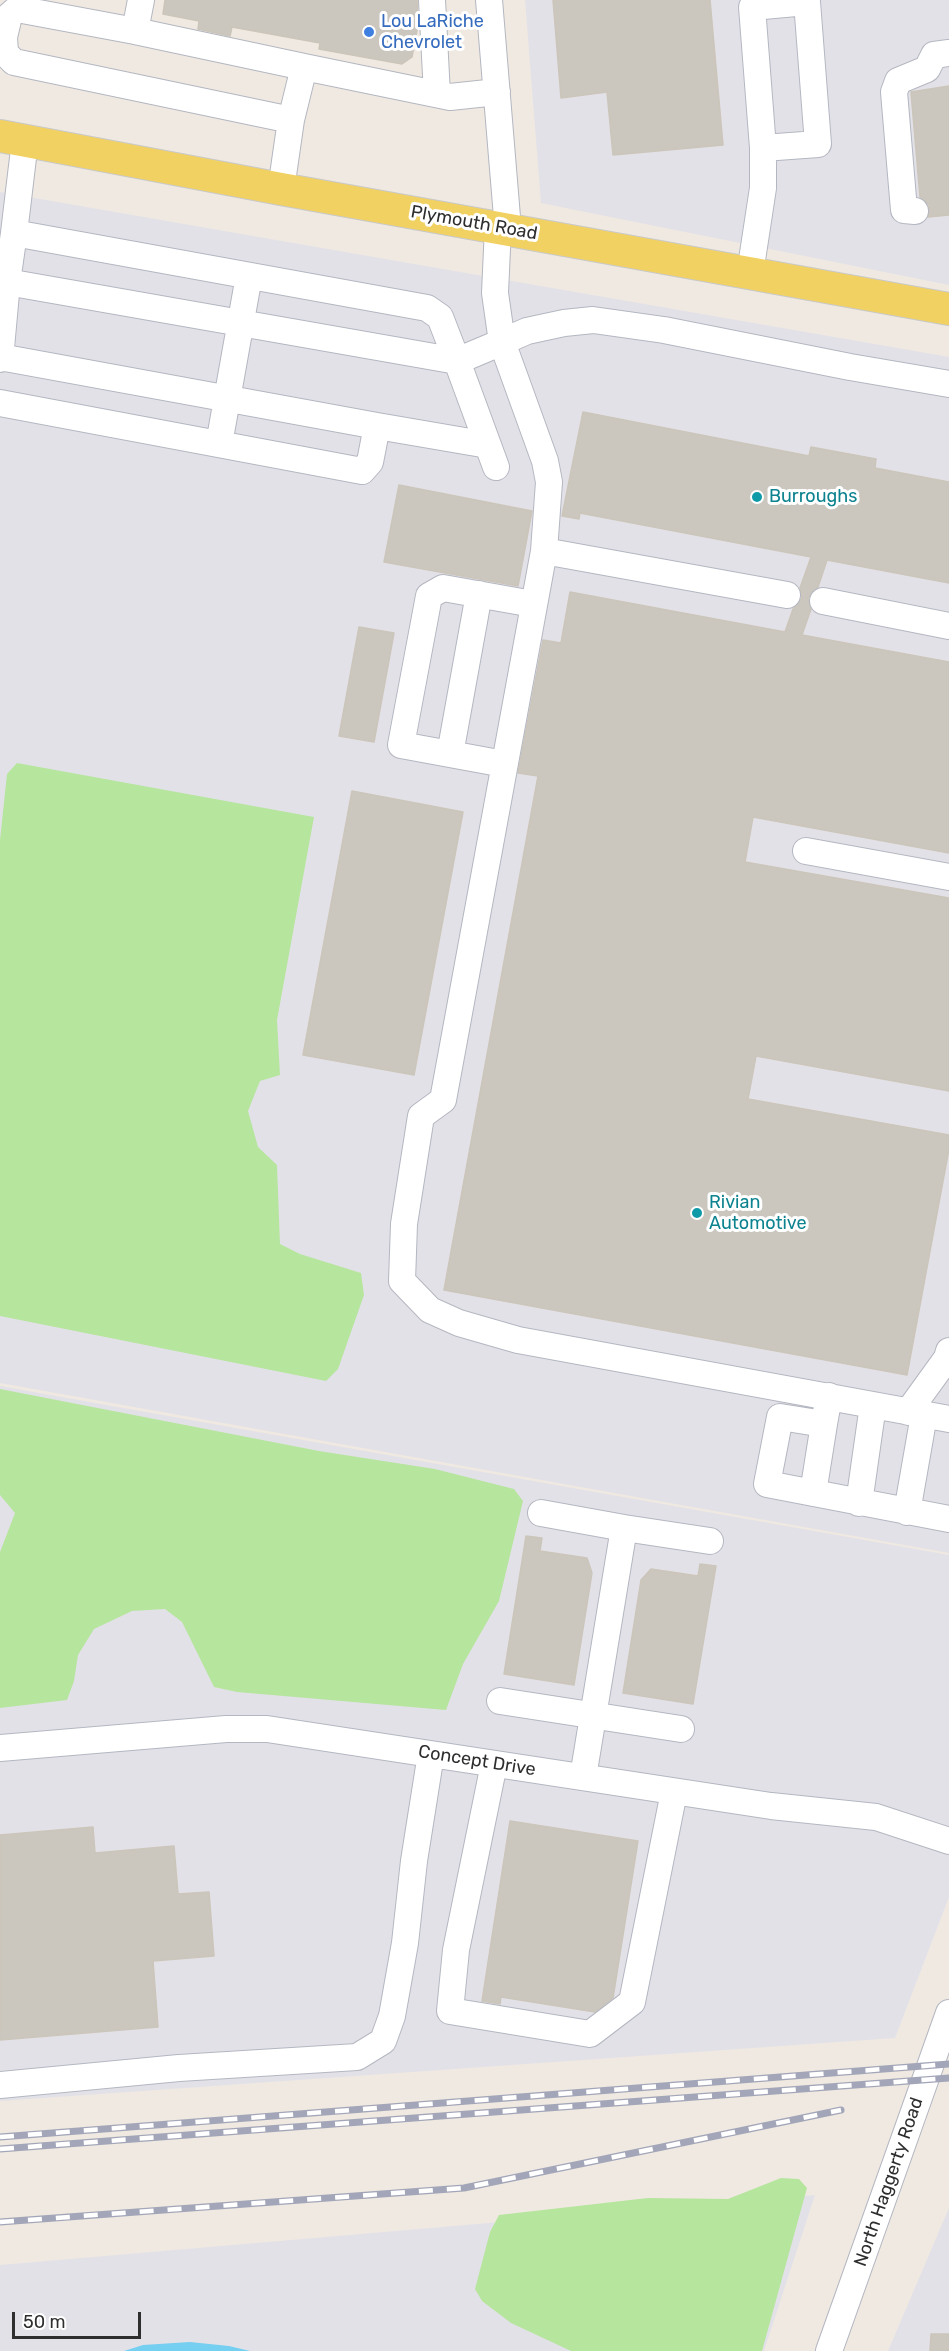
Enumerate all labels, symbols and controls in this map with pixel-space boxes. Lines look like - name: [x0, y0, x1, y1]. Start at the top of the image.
- place label: Lou LaRiche Chevrolet: [381, 11, 484, 54]
- marker: Lou LaRiche Chevrolet: [362, 25, 376, 39]
- street label: Plymouth Road: [409, 201, 539, 245]
- place label: Burroughs: [769, 486, 857, 508]
- marker: Burroughs: [750, 490, 764, 504]
- place label: Rivian Automotive: [709, 1192, 807, 1234]
- marker: Rivian Automotive: [690, 1206, 704, 1220]
- street label: Concept Drive: [417, 1741, 537, 1781]
- street label: North Haggerty Road: [850, 2095, 928, 2269]
- scale bar: [15, 2300, 144, 2338]
- text: 50 m: [23, 2311, 66, 2333]

